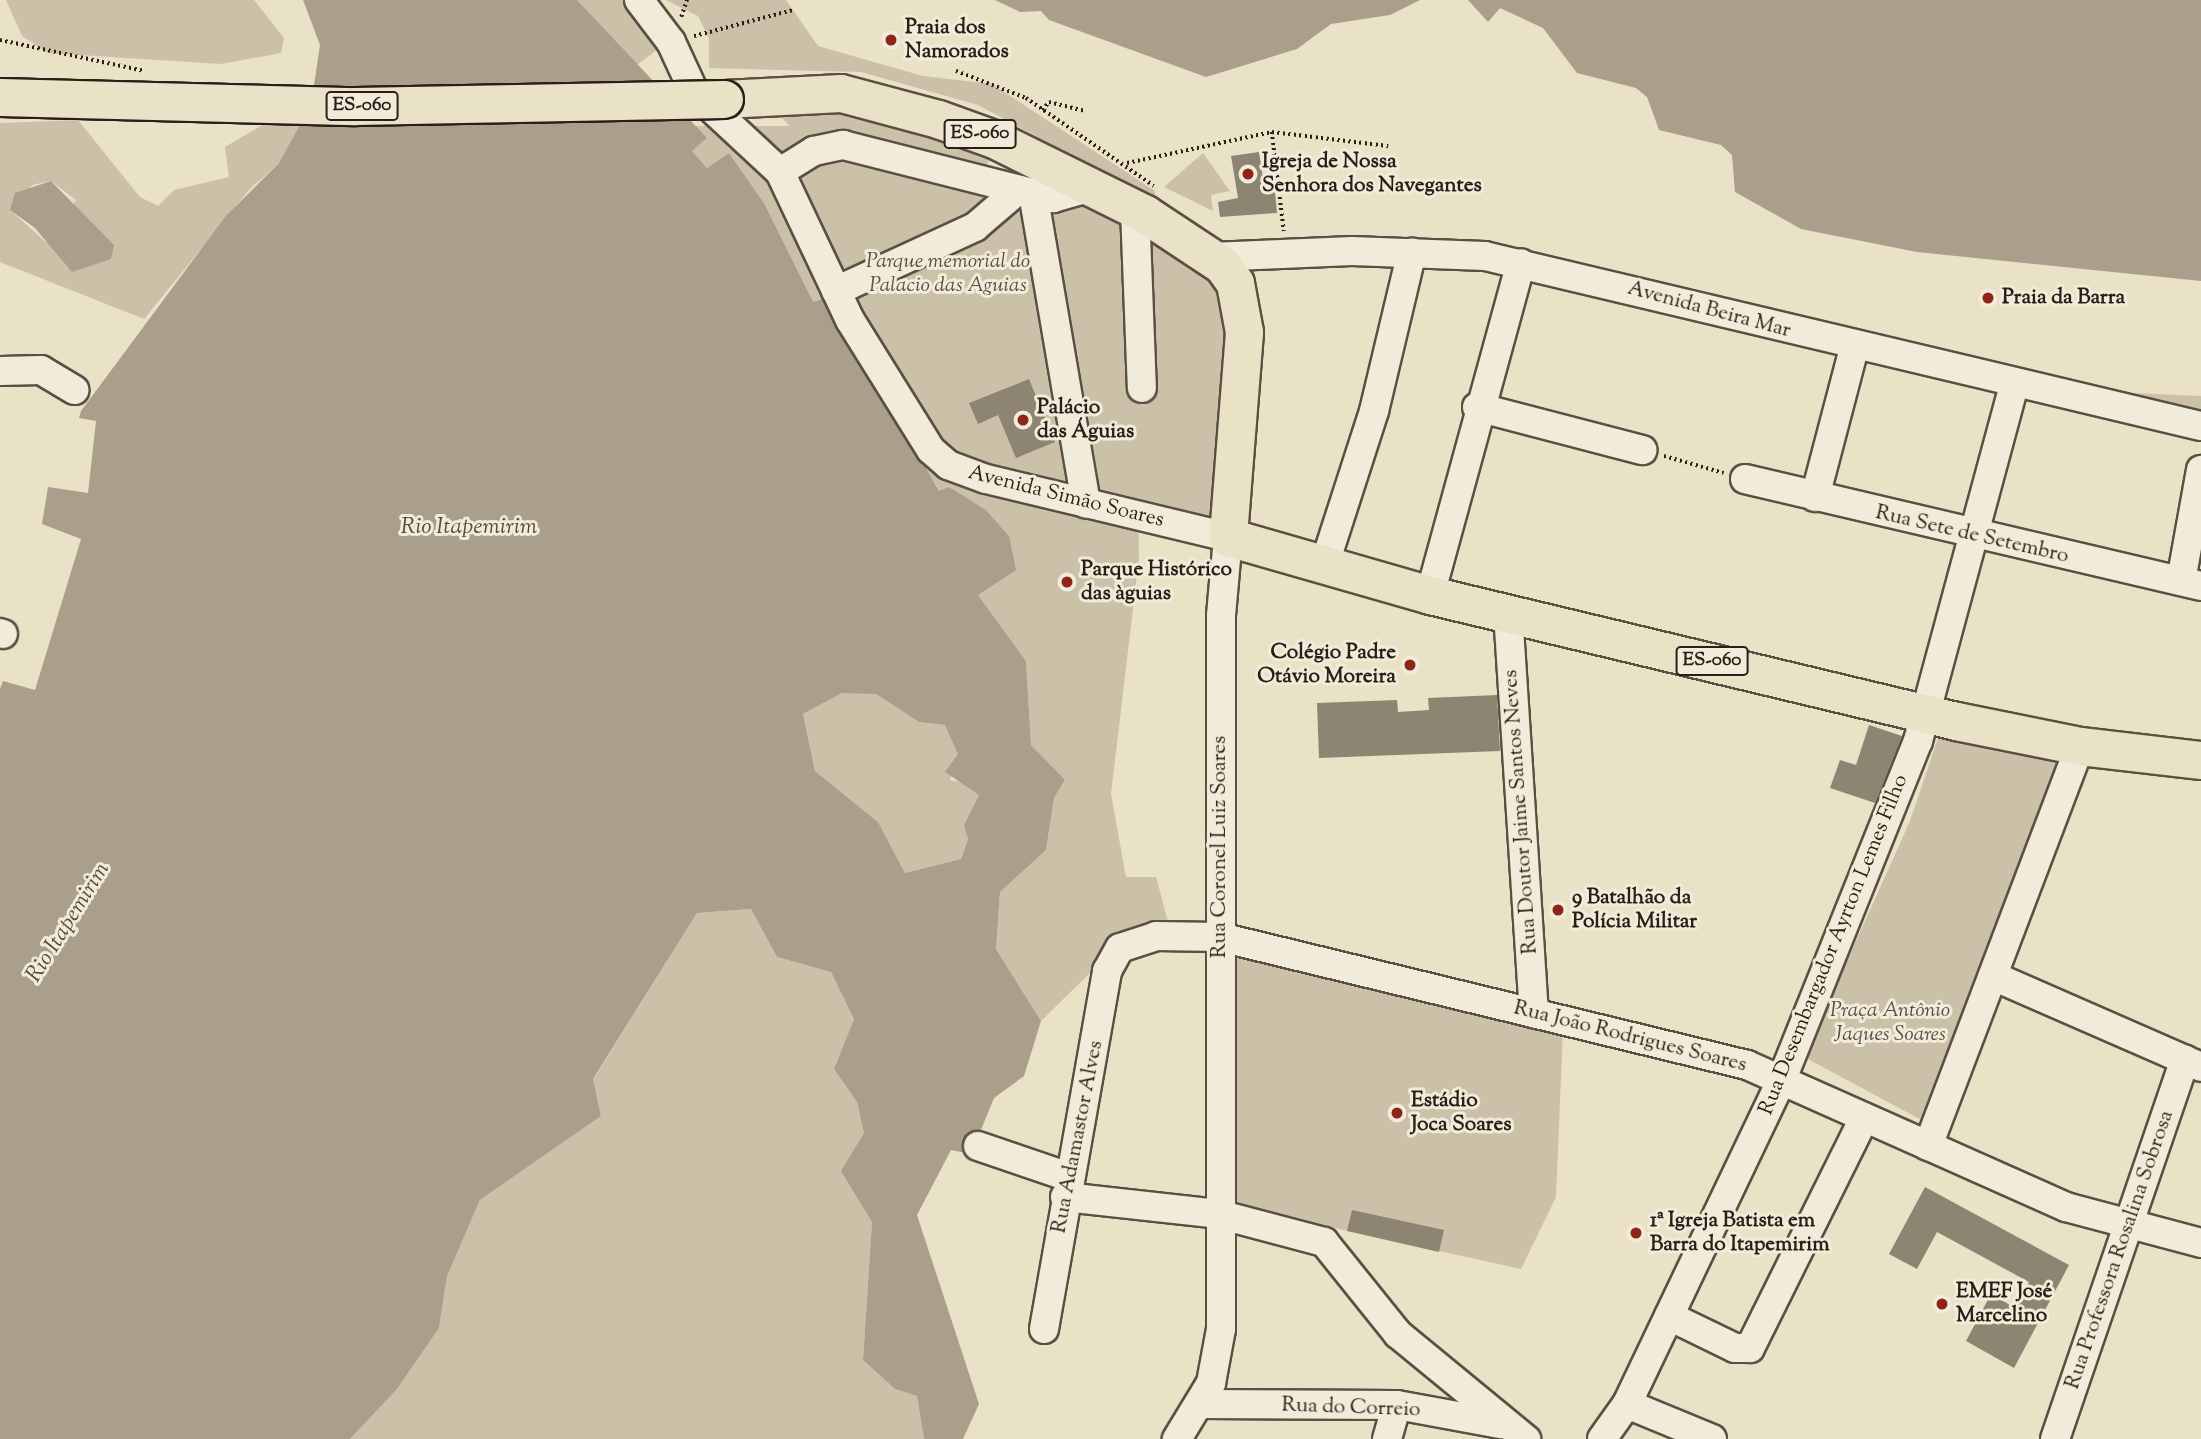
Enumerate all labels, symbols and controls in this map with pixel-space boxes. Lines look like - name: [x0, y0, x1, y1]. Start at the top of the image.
- place label: Praia dos Namorados: [905, 15, 1009, 65]
- marker: Praia dos Namorados: [883, 32, 899, 48]
- road number: ES-060: [325, 90, 399, 122]
- road number: ES-060: [943, 118, 1017, 150]
- place label: Igreja de Nossa Senhora dos Navegantes: [1262, 149, 1482, 199]
- marker: Igreja de Nossa Senhora dos Navegantes: [1240, 166, 1256, 182]
- park label: Parque memorial do Palacio das Aguias: [866, 249, 1030, 299]
- street label: Avenida Beira Mar: [1625, 276, 1793, 344]
- place label: Praia da Barra: [2002, 285, 2125, 311]
- marker: Praia da Barra: [1980, 290, 1996, 306]
- place label: Palácio das Águias: [1037, 395, 1134, 445]
- marker: Palácio das Águias: [1015, 412, 1031, 428]
- street label: Avenida Simão Soares: [966, 460, 1166, 534]
- street label: Rua Sete de Setembro: [1873, 501, 2071, 569]
- water label: Rio Itapemirim: [401, 514, 537, 542]
- place label: Parque Histórico das àguias: [1081, 557, 1232, 607]
- marker: Parque Histórico das àguias: [1059, 574, 1075, 590]
- place label: Colégio Padre Otávio Moreira: [1257, 640, 1396, 690]
- road number: ES-060: [1675, 646, 1749, 676]
- marker: Colégio Padre Otávio Moreira: [1402, 657, 1418, 673]
- street label: Rua Doutor Jaime Santos Neves: [1498, 669, 1544, 955]
- street label: Rua Coronel Luiz Soares: [1207, 736, 1233, 958]
- street label: Rua Desembargador Ayrton Lemes Filho: [1754, 771, 1914, 1119]
- water label: Rio Itapemirim: [21, 858, 117, 988]
- place label: 9 Batalhão da Polícia Militar: [1572, 885, 1697, 935]
- marker: 9 Batalhão da Polícia Militar: [1550, 902, 1566, 918]
- street label: Rua João Rodrigues Soares: [1511, 996, 1749, 1078]
- park label: Praça Antônio Jaques Soares: [1830, 998, 1950, 1048]
- street label: Rua Adamastor Alves: [1047, 1039, 1109, 1235]
- place label: Estádio Joca Soares: [1411, 1088, 1512, 1138]
- marker: Estádio Joca Soares: [1389, 1105, 1405, 1121]
- street label: Rua Professora Rosalina Sobrosa: [2060, 1107, 2180, 1393]
- place label: 1ª Igreja Batista em Barra do Itapemirim: [1650, 1208, 1830, 1258]
- marker: 1ª Igreja Batista em Barra do Itapemirim: [1628, 1225, 1644, 1241]
- place label: EMEF José Marcelino: [1956, 1279, 2052, 1329]
- marker: EMEF José Marcelino: [1934, 1296, 1950, 1312]
- street label: Rua do Correio: [1281, 1393, 1421, 1423]

